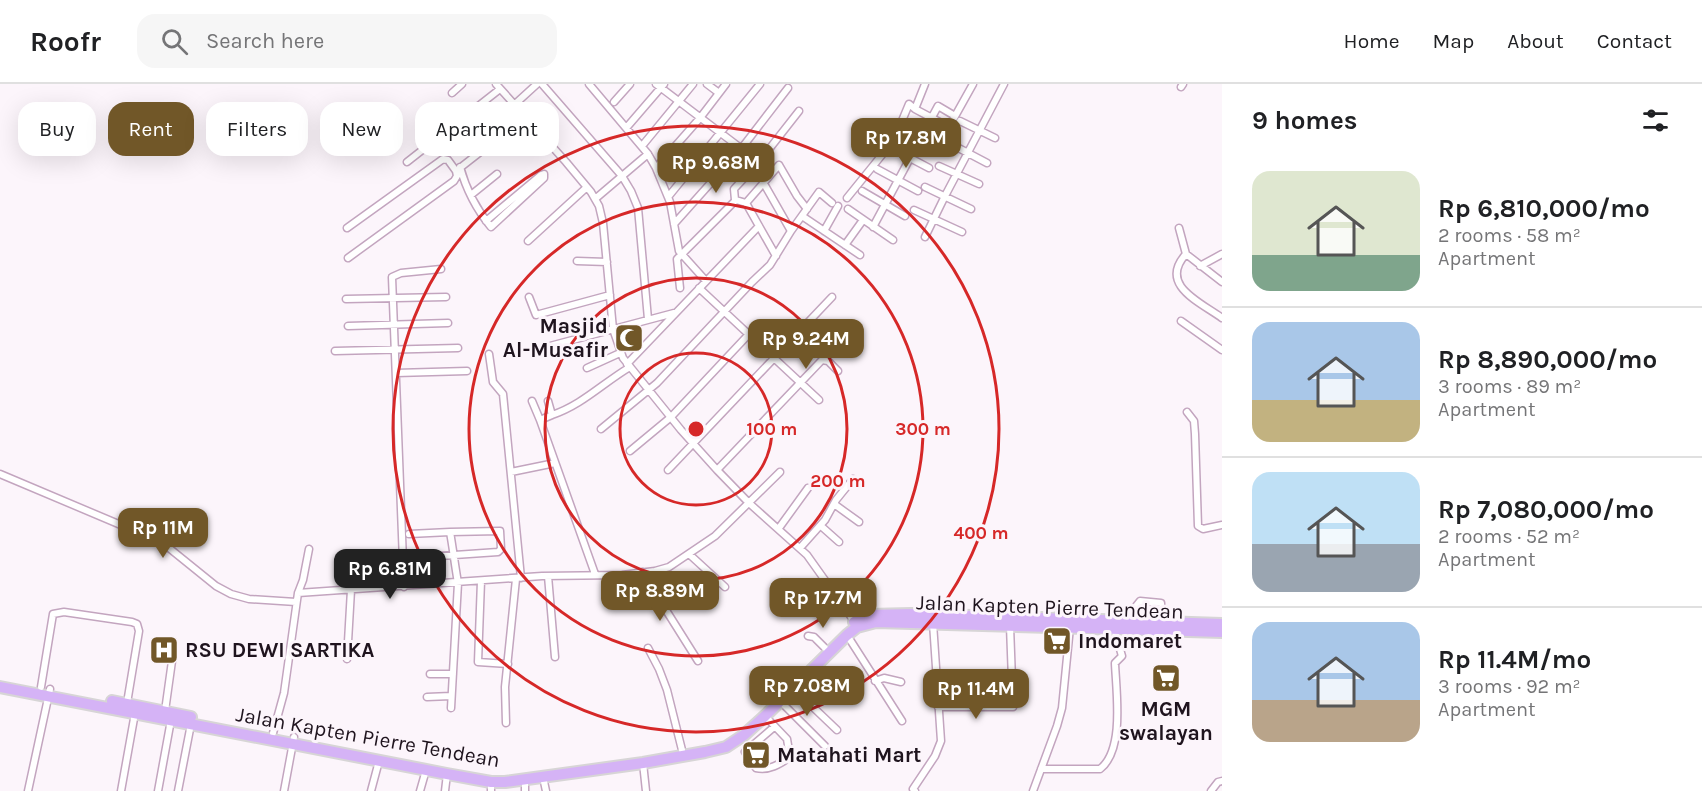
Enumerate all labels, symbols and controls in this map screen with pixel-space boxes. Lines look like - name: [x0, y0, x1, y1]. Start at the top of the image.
- search box: [137, 14, 557, 68]
- text: Roofr: [30, 25, 101, 58]
- icon: search: [158, 25, 191, 58]
- text: Search here: [206, 28, 324, 54]
- text: Home: [1344, 29, 1400, 53]
- text: Map: [1433, 29, 1474, 53]
- text: About: [1507, 29, 1564, 53]
- text: Contact: [1597, 29, 1672, 53]
- chip: Buy: [18, 102, 96, 156]
- chip: Rent: [108, 102, 194, 156]
- chip: Filters: [206, 102, 308, 156]
- chip: New: [320, 102, 403, 156]
- chip: Apartment: [415, 102, 559, 156]
- icon: filters: [1639, 104, 1672, 137]
- text: 9 homes: [1252, 105, 1358, 136]
- pin: Rp 17.8M: [844, 118, 968, 169]
- text: Rp 17.8M: [865, 126, 947, 149]
- pin: Rp 9.68M: [654, 143, 778, 194]
- text: Rp 9.68M: [671, 151, 761, 174]
- text: Rp 6,810,000/mo: [1438, 193, 1650, 224]
- icon: home: [1300, 195, 1372, 267]
- text: 2 rooms · 58 m²: [1438, 224, 1581, 247]
- text: Apartment: [1438, 247, 1536, 270]
- place label: Masjid Al-Musafir: [503, 314, 609, 362]
- pin: Rp 9.24M: [744, 319, 868, 370]
- mosque icon: Masjid Al-Musafir: [613, 322, 645, 354]
- text: Rp 9.24M: [762, 327, 850, 350]
- text: Rp 8,890,000/mo: [1438, 344, 1657, 375]
- icon: home: [1300, 346, 1372, 418]
- text: 3 rooms · 89 m²: [1438, 375, 1581, 398]
- text: Apartment: [1438, 398, 1536, 421]
- text: 100 m: [747, 418, 797, 440]
- text: 300 m: [895, 418, 951, 440]
- centre of rings: [686, 419, 706, 439]
- text: 200 m: [810, 470, 866, 492]
- text: Rp 7,080,000/mo: [1438, 494, 1654, 525]
- icon: home: [1300, 496, 1372, 568]
- pin: Rp 11M: [114, 508, 212, 559]
- text: Rp 11M: [132, 516, 194, 539]
- text: 400 m: [953, 522, 1009, 544]
- text: 2 rooms · 52 m²: [1438, 525, 1580, 548]
- text: Apartment: [1438, 548, 1536, 571]
- pin: Rp 6.81M: [328, 549, 452, 600]
- text: Rp 6.81M: [348, 557, 432, 580]
- pin: Rp 8.89M: [598, 571, 722, 622]
- pin: Rp 17.7M: [761, 578, 885, 629]
- text: Rp 8.89M: [615, 579, 705, 602]
- text: Rp 17.7M: [784, 586, 862, 609]
- street label: Jalan Kapten Pierre Tendean: [916, 590, 1184, 624]
- supermarket icon: Indomaret: [1041, 625, 1073, 657]
- place label: Indomaret: [1078, 629, 1182, 653]
- hospital icon: RSU DEWI SARTIKA: [148, 634, 180, 666]
- place label: RSU DEWI SARTIKA: [185, 638, 374, 662]
- text: Rp 11.4M/mo: [1438, 644, 1591, 675]
- icon: home: [1300, 646, 1372, 718]
- supermarket icon: MGM swalayan: [1150, 662, 1182, 694]
- pin: Rp 7.08M: [745, 666, 869, 717]
- pin: Rp 11.4M: [914, 669, 1038, 720]
- text: Rp 7.08M: [763, 674, 851, 697]
- text: 3 rooms · 92 m²: [1438, 675, 1581, 698]
- text: Rp 11.4M: [937, 677, 1015, 700]
- place label: MGM swalayan: [1119, 697, 1213, 745]
- text: Apartment: [1438, 698, 1536, 721]
- street label: Jalan Kapten Pierre Tendean: [234, 702, 502, 772]
- supermarket icon: Matahati Mart: [740, 739, 772, 771]
- place label: Matahati Mart: [777, 743, 921, 767]

